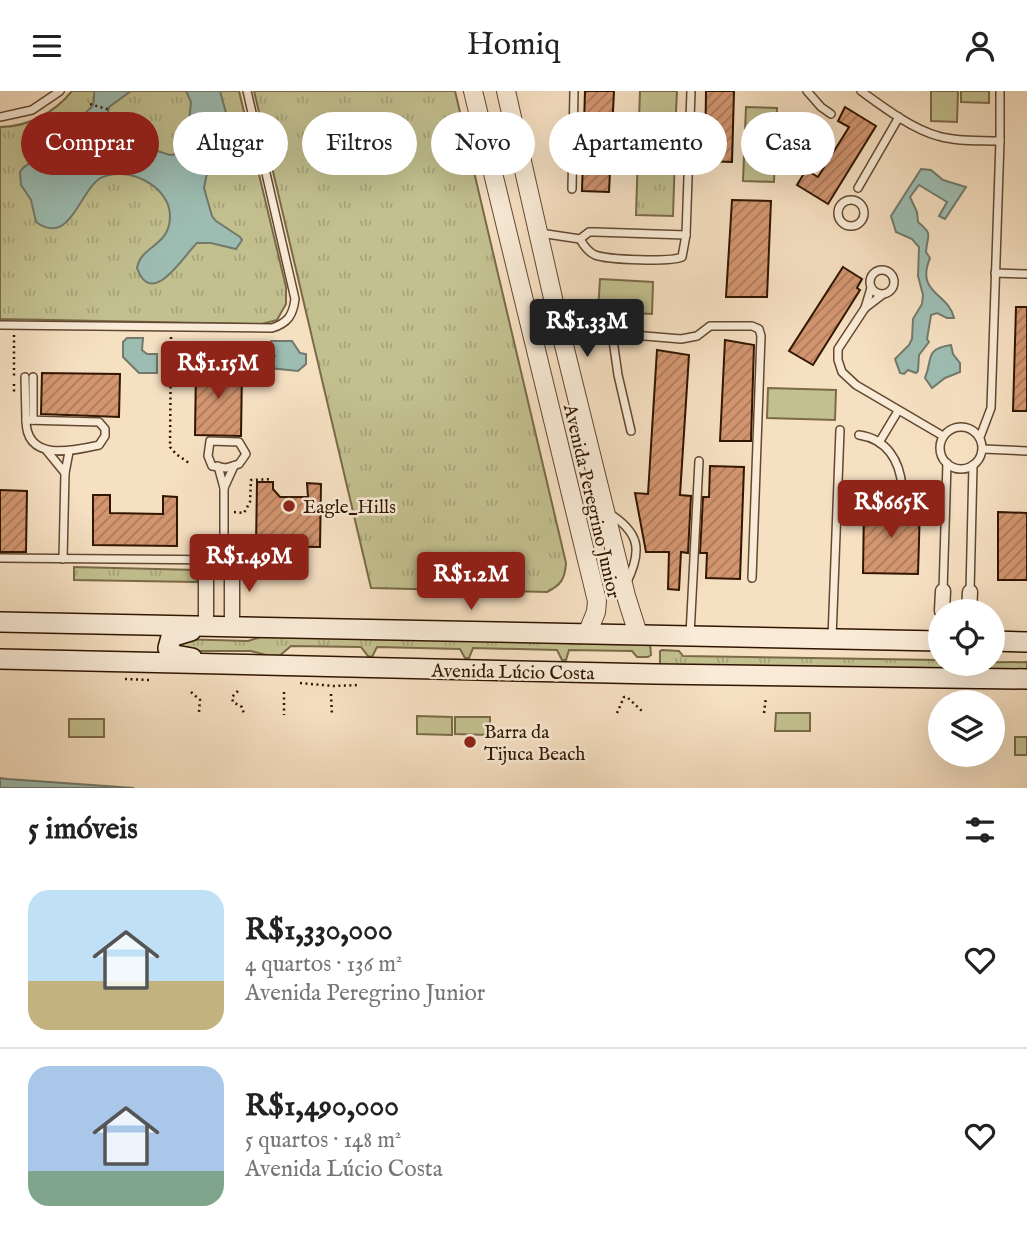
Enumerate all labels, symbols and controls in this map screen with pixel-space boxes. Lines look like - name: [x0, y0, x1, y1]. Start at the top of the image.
- text: Homiq: [467, 25, 560, 66]
- icon: menu: [28, 27, 66, 65]
- icon: person: [961, 27, 999, 65]
- chip: Comprar: [21, 112, 159, 175]
- chip: Alugar: [173, 112, 288, 175]
- chip: Filtros: [302, 112, 417, 175]
- chip: Novo: [431, 112, 535, 175]
- chip: Apartamento: [549, 112, 727, 175]
- chip: Casa: [741, 112, 835, 175]
- pin: R$1.33M: [522, 299, 652, 359]
- text: R$1.33M: [546, 307, 628, 336]
- pin: R$1.15M: [153, 341, 283, 401]
- text: R$1.15M: [177, 349, 259, 378]
- street label: Avenida Peregrino Junior: [557, 401, 625, 601]
- pin: R$665K: [834, 481, 948, 540]
- text: R$665K: [854, 488, 928, 517]
- place label: Eagle_Hills: [303, 496, 396, 520]
- marker: Eagle_Hills: [281, 498, 297, 514]
- pin: R$1.49M: [184, 535, 314, 594]
- text: R$1.49M: [206, 542, 292, 571]
- pin: R$1.2M: [414, 553, 528, 612]
- text: R$1.2M: [433, 560, 509, 589]
- map controls: [928, 599, 1005, 767]
- button: locate: [928, 599, 1005, 676]
- street label: Avenida Lúcio Costa: [430, 660, 596, 686]
- button: layers: [928, 690, 1005, 767]
- place label: Barra da Tijuca Beach: [484, 721, 586, 767]
- marker: Barra da Tijuca Beach: [462, 734, 478, 750]
- text: 5 imóveis: [28, 811, 138, 849]
- icon: filters: [961, 811, 999, 849]
- text: R$1,330,000: [245, 912, 393, 950]
- icon: home: [84, 918, 168, 1002]
- icon: heart: [961, 941, 999, 979]
- text: 4 quartos · 136 m²: [245, 950, 402, 979]
- text: Avenida Peregrino Junior: [245, 979, 485, 1008]
- text: R$1,490,000: [245, 1088, 399, 1126]
- icon: home: [84, 1094, 168, 1178]
- icon: heart: [961, 1117, 999, 1155]
- text: 5 quartos · 148 m²: [245, 1126, 402, 1155]
- text: Avenida Lúcio Costa: [245, 1155, 443, 1184]

